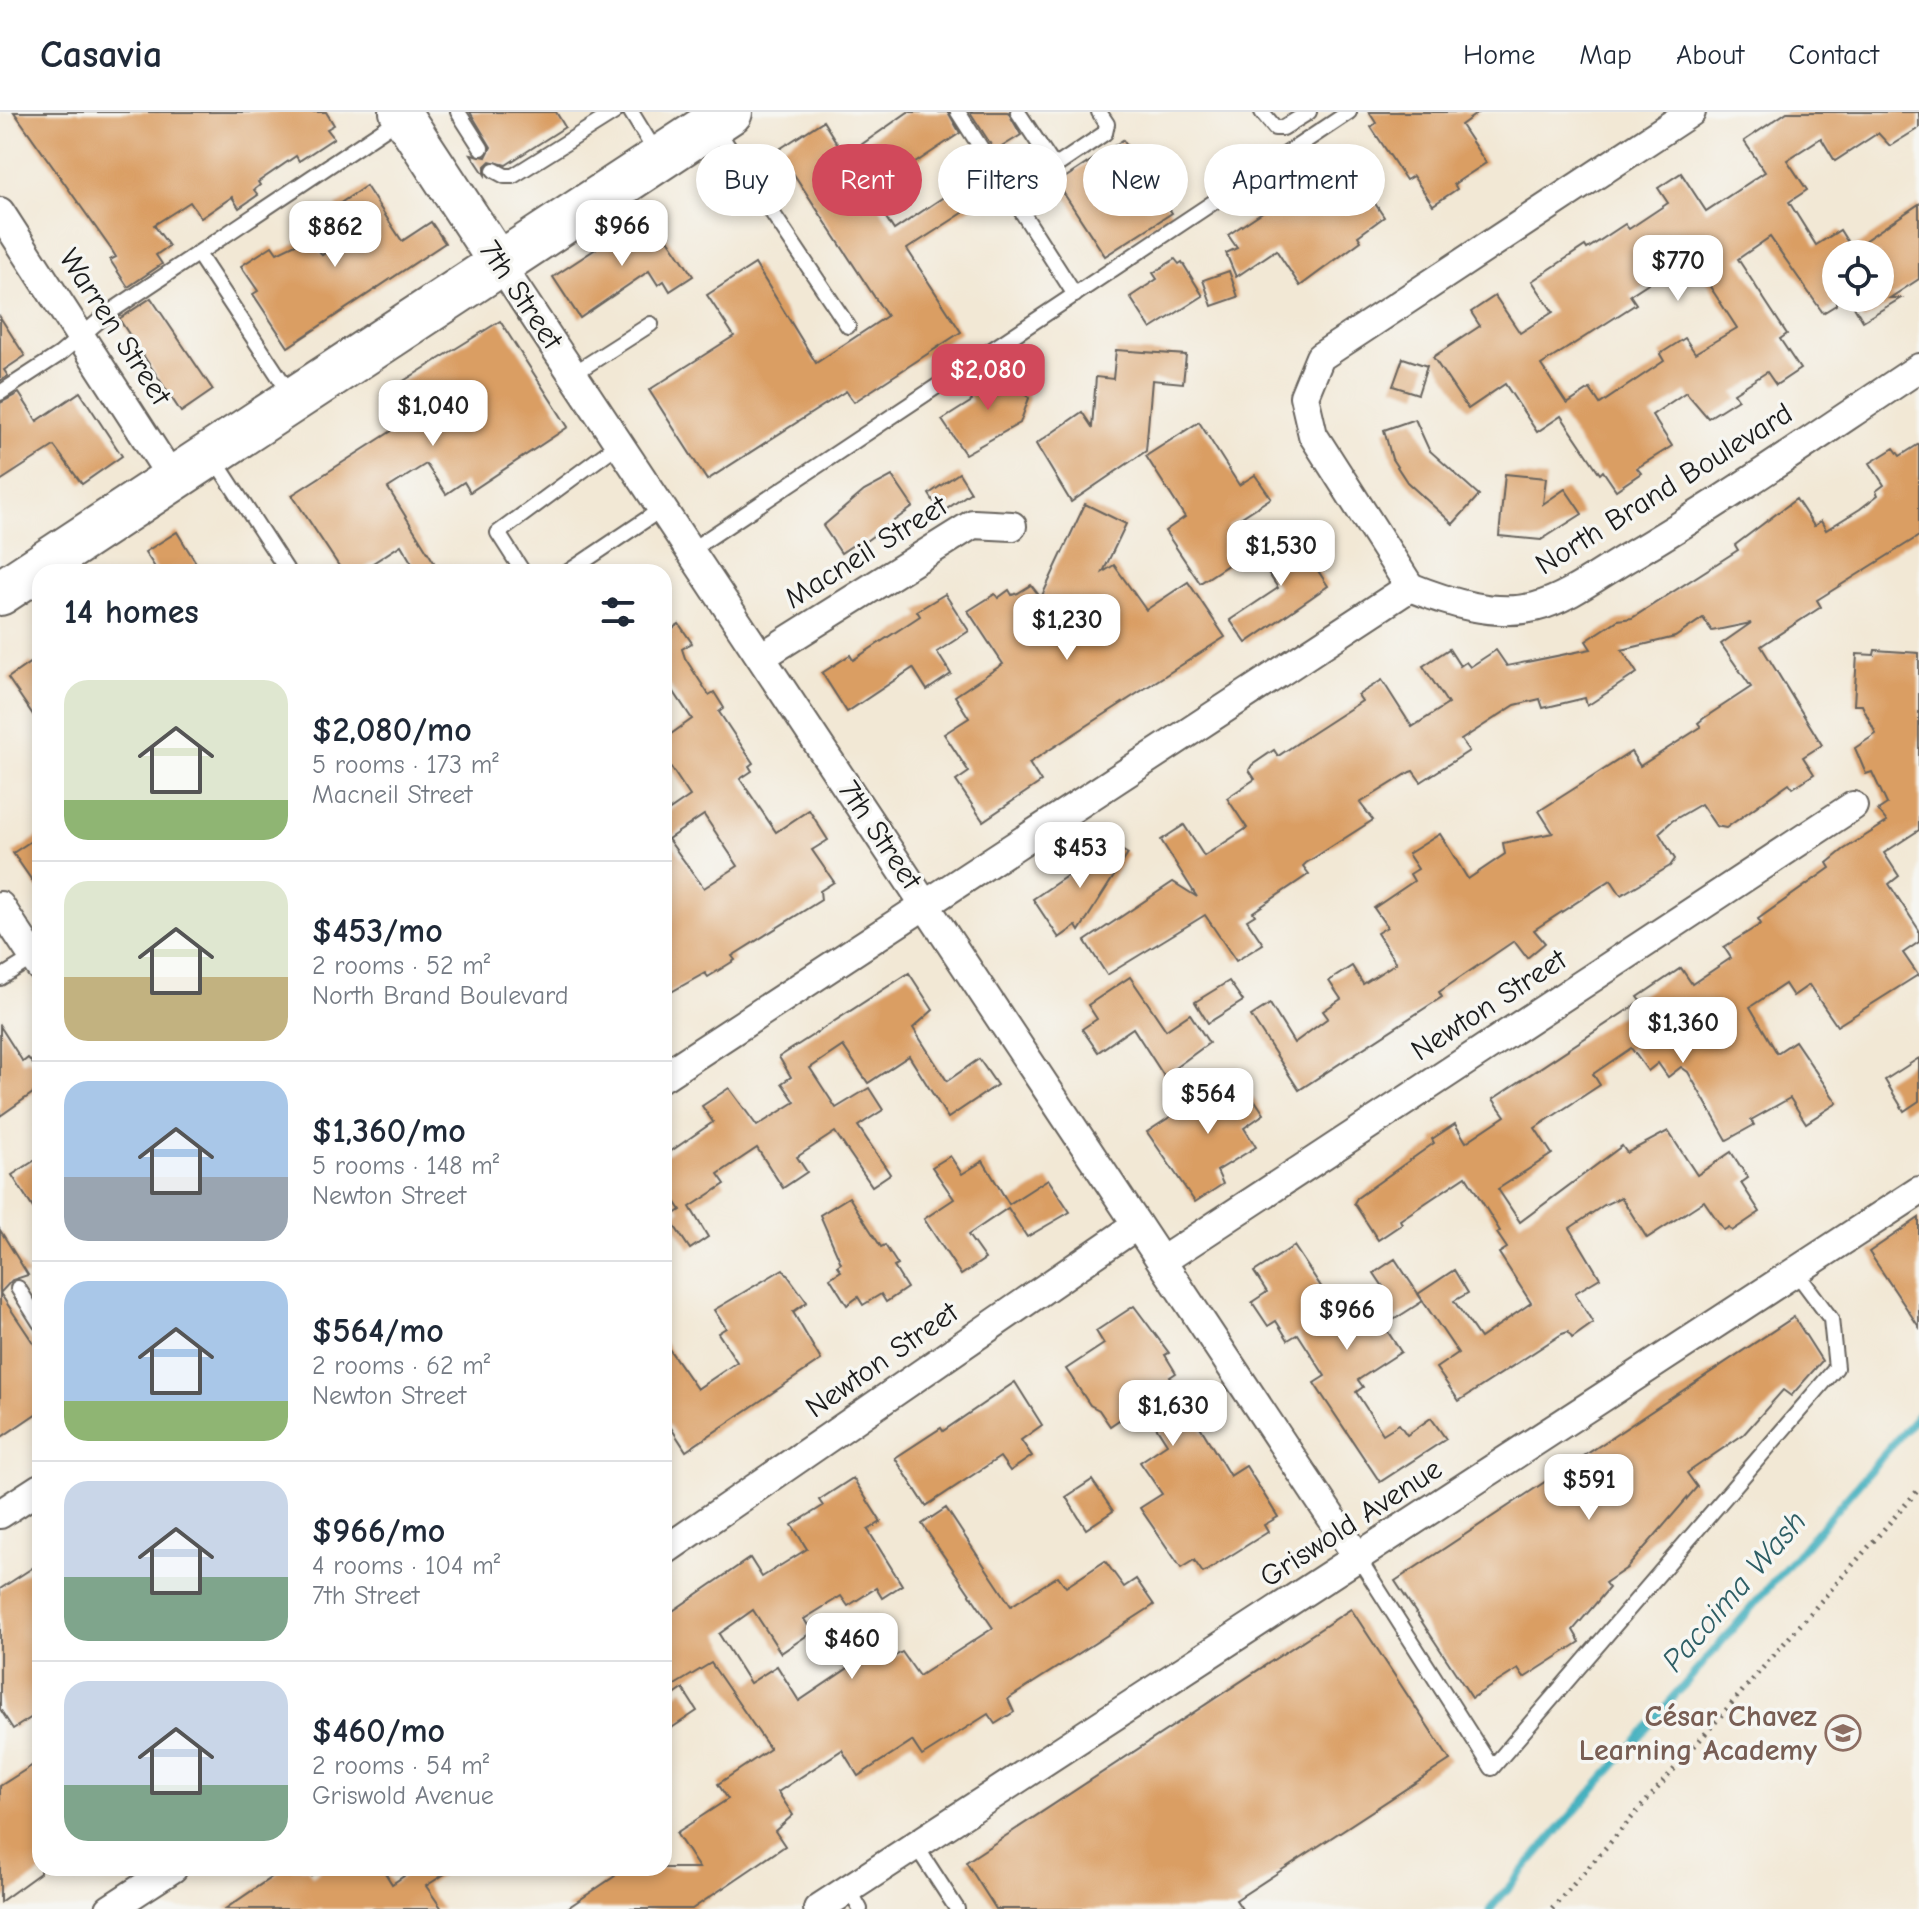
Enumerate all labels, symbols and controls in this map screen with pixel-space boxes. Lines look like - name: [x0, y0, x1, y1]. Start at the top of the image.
- text: Casavia: [40, 33, 162, 77]
- text: Home: [1463, 39, 1535, 71]
- text: Map: [1579, 39, 1632, 71]
- text: About: [1676, 39, 1744, 71]
- text: Contact: [1788, 39, 1879, 71]
- chip: Buy: [696, 144, 796, 216]
- chip: Rent: [812, 144, 922, 216]
- chip: Filters: [938, 144, 1067, 216]
- chip: New: [1083, 144, 1188, 216]
- chip: Apartment: [1204, 144, 1385, 216]
- pin: $966: [575, 200, 669, 268]
- pin: $862: [288, 201, 382, 269]
- text: $966: [594, 211, 650, 241]
- text: $862: [307, 212, 363, 242]
- street label: 7th Street: [472, 234, 571, 357]
- pin: $770: [1631, 235, 1725, 303]
- map controls: [1822, 240, 1894, 312]
- button: locate: [1822, 240, 1894, 312]
- street label: Warren Street: [51, 242, 179, 413]
- text: $770: [1651, 246, 1705, 276]
- pin: $2,080: [923, 344, 1053, 412]
- text: $2,080: [950, 355, 1026, 385]
- pin: $1,040: [368, 380, 498, 448]
- text: $1,040: [397, 391, 469, 421]
- street label: North Brand Boulevard: [1529, 396, 1799, 582]
- street label: Macneil Street: [778, 487, 955, 616]
- pin: $1,530: [1216, 520, 1346, 588]
- text: $1,530: [1245, 531, 1317, 561]
- icon: filters: [596, 590, 640, 634]
- text: 14 homes: [64, 592, 199, 632]
- pin: $1,230: [1002, 594, 1132, 662]
- text: $1,230: [1031, 605, 1103, 635]
- text: $2,080/mo: [312, 710, 472, 750]
- icon: home: [128, 712, 224, 808]
- text: 5 rooms · 173 m²: [312, 750, 499, 780]
- street label: 7th Street: [831, 774, 930, 897]
- text: Macneil Street: [312, 780, 473, 810]
- pin: $453: [1033, 822, 1127, 890]
- text: $453: [1053, 833, 1107, 863]
- text: $453/mo: [312, 911, 443, 951]
- icon: home: [128, 913, 224, 1009]
- street label: Newton Street: [1405, 941, 1574, 1068]
- text: 2 rooms · 52 m²: [312, 951, 490, 981]
- text: North Brand Boulevard: [312, 981, 568, 1011]
- pin: $1,360: [1618, 997, 1748, 1065]
- text: $1,360: [1647, 1008, 1719, 1038]
- pin: $564: [1161, 1068, 1255, 1136]
- text: $564: [1180, 1079, 1236, 1109]
- text: $1,360/mo: [312, 1111, 466, 1151]
- icon: home: [128, 1113, 224, 1209]
- text: 5 rooms · 148 m²: [312, 1151, 499, 1181]
- text: Newton Street: [312, 1181, 466, 1211]
- pin: $966: [1300, 1284, 1394, 1352]
- street label: Newton Street: [799, 1294, 966, 1425]
- text: $966: [1319, 1295, 1375, 1325]
- text: $564/mo: [312, 1311, 444, 1351]
- icon: home: [128, 1313, 224, 1409]
- text: 2 rooms · 62 m²: [312, 1351, 490, 1381]
- pin: $1,630: [1108, 1380, 1238, 1448]
- text: Newton Street: [312, 1381, 466, 1411]
- text: $1,630: [1137, 1391, 1209, 1421]
- street label: Griswold Avenue: [1253, 1451, 1449, 1595]
- pin: $591: [1542, 1454, 1636, 1522]
- text: $591: [1562, 1465, 1616, 1495]
- water label: Pacoima Wash: [1654, 1503, 1814, 1679]
- text: $966/mo: [312, 1511, 445, 1551]
- icon: home: [128, 1513, 224, 1609]
- text: 4 rooms · 104 m²: [312, 1551, 500, 1581]
- text: 7th Street: [312, 1581, 419, 1611]
- pin: $460: [805, 1613, 899, 1681]
- text: $460: [824, 1624, 880, 1654]
- place label: César Chavez Learning Academy: [1579, 1699, 1817, 1768]
- text: $460/mo: [312, 1711, 445, 1751]
- icon: home: [128, 1713, 224, 1809]
- school or university icon: César Chavez Learning Academy: [1824, 1714, 1862, 1752]
- text: 2 rooms · 54 m²: [312, 1751, 489, 1781]
- text: Griswold Avenue: [312, 1781, 494, 1811]

